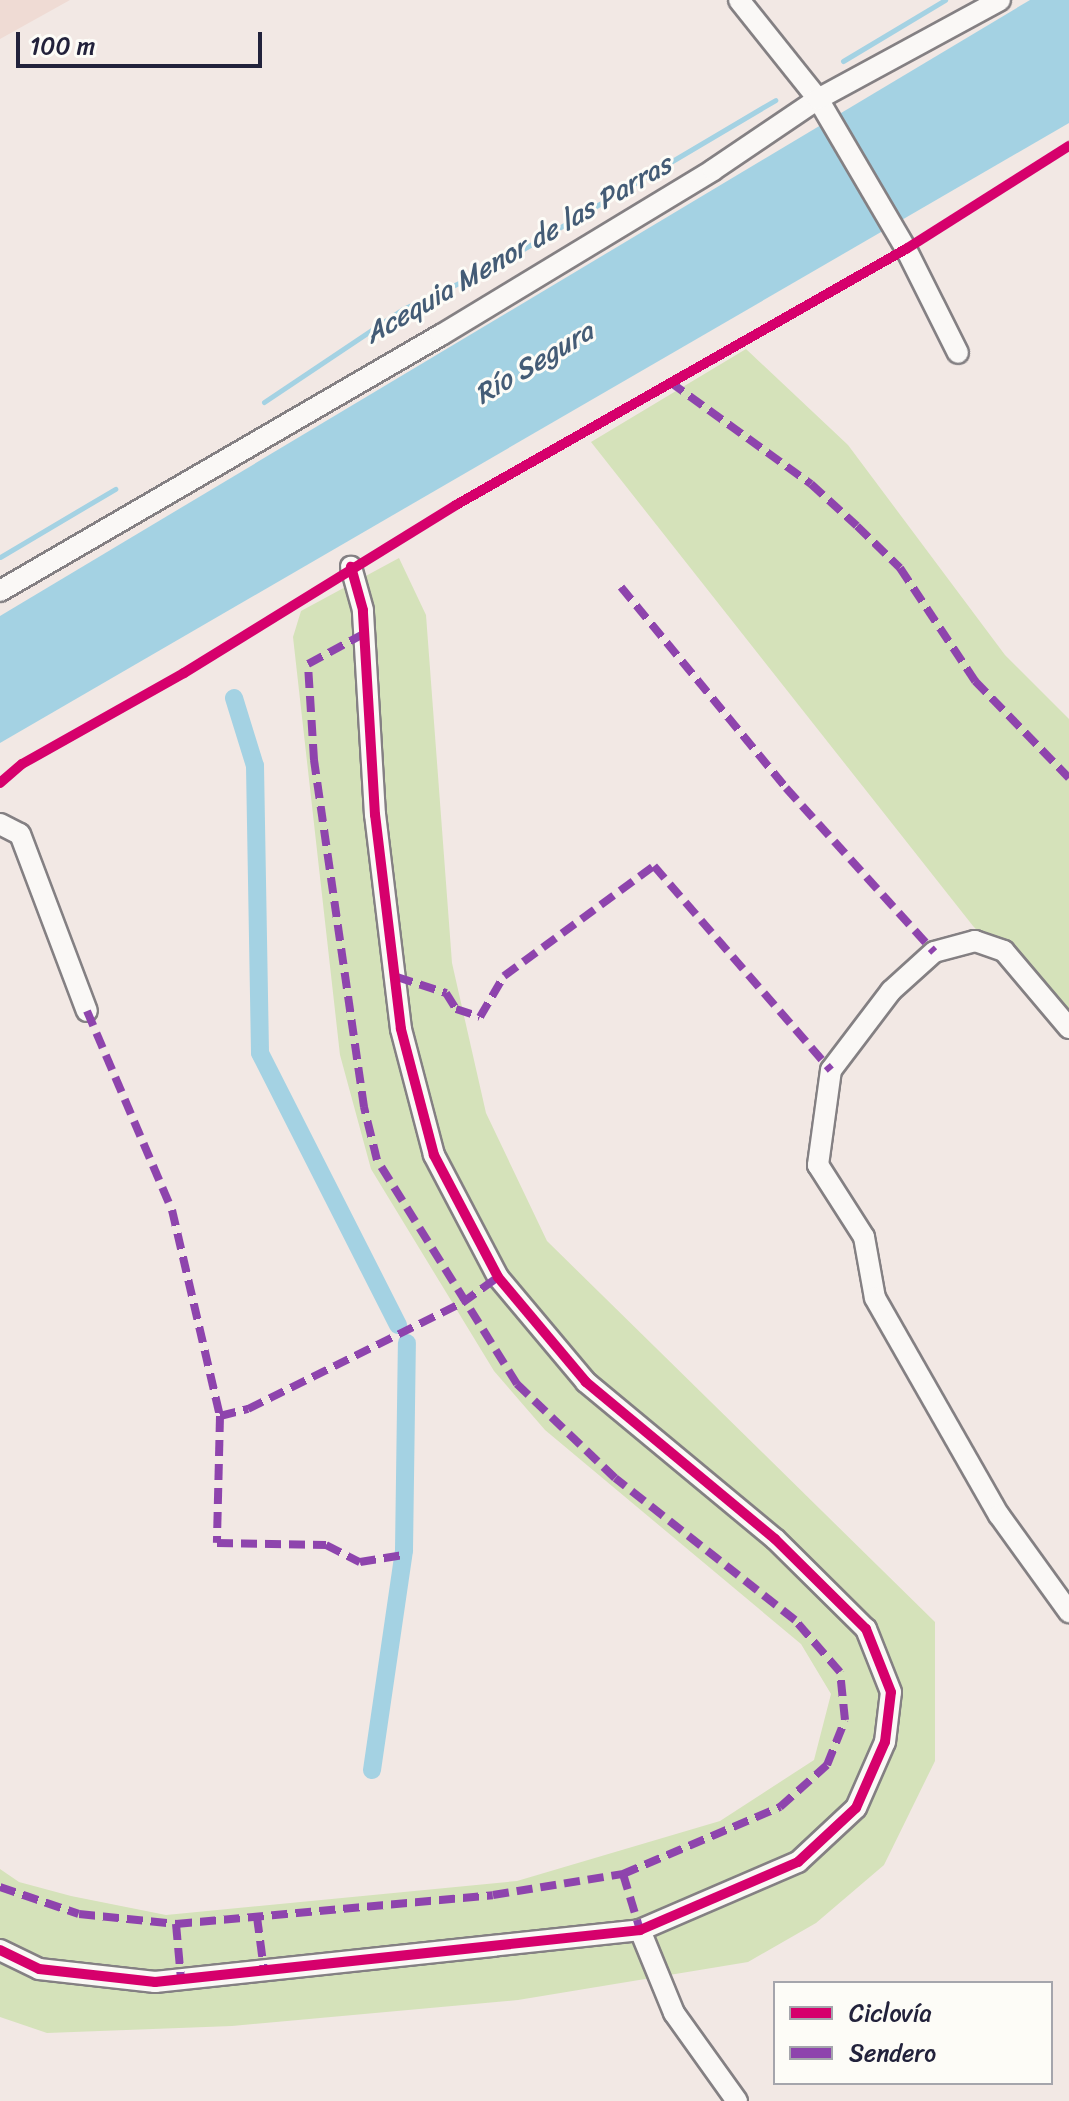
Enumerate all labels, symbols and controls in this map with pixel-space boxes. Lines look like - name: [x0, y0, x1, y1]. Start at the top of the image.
- scale bar: [20, 16, 266, 66]
- text: 100 m: [30, 25, 95, 67]
- water label: Acequia Menor de las Parras: [359, 147, 677, 351]
- water label: Río Segura: [468, 314, 600, 412]
- legend: [773, 1981, 1053, 2085]
- text: Ciclovía: [849, 1992, 931, 2034]
- text: Sendero: [849, 2032, 936, 2074]

